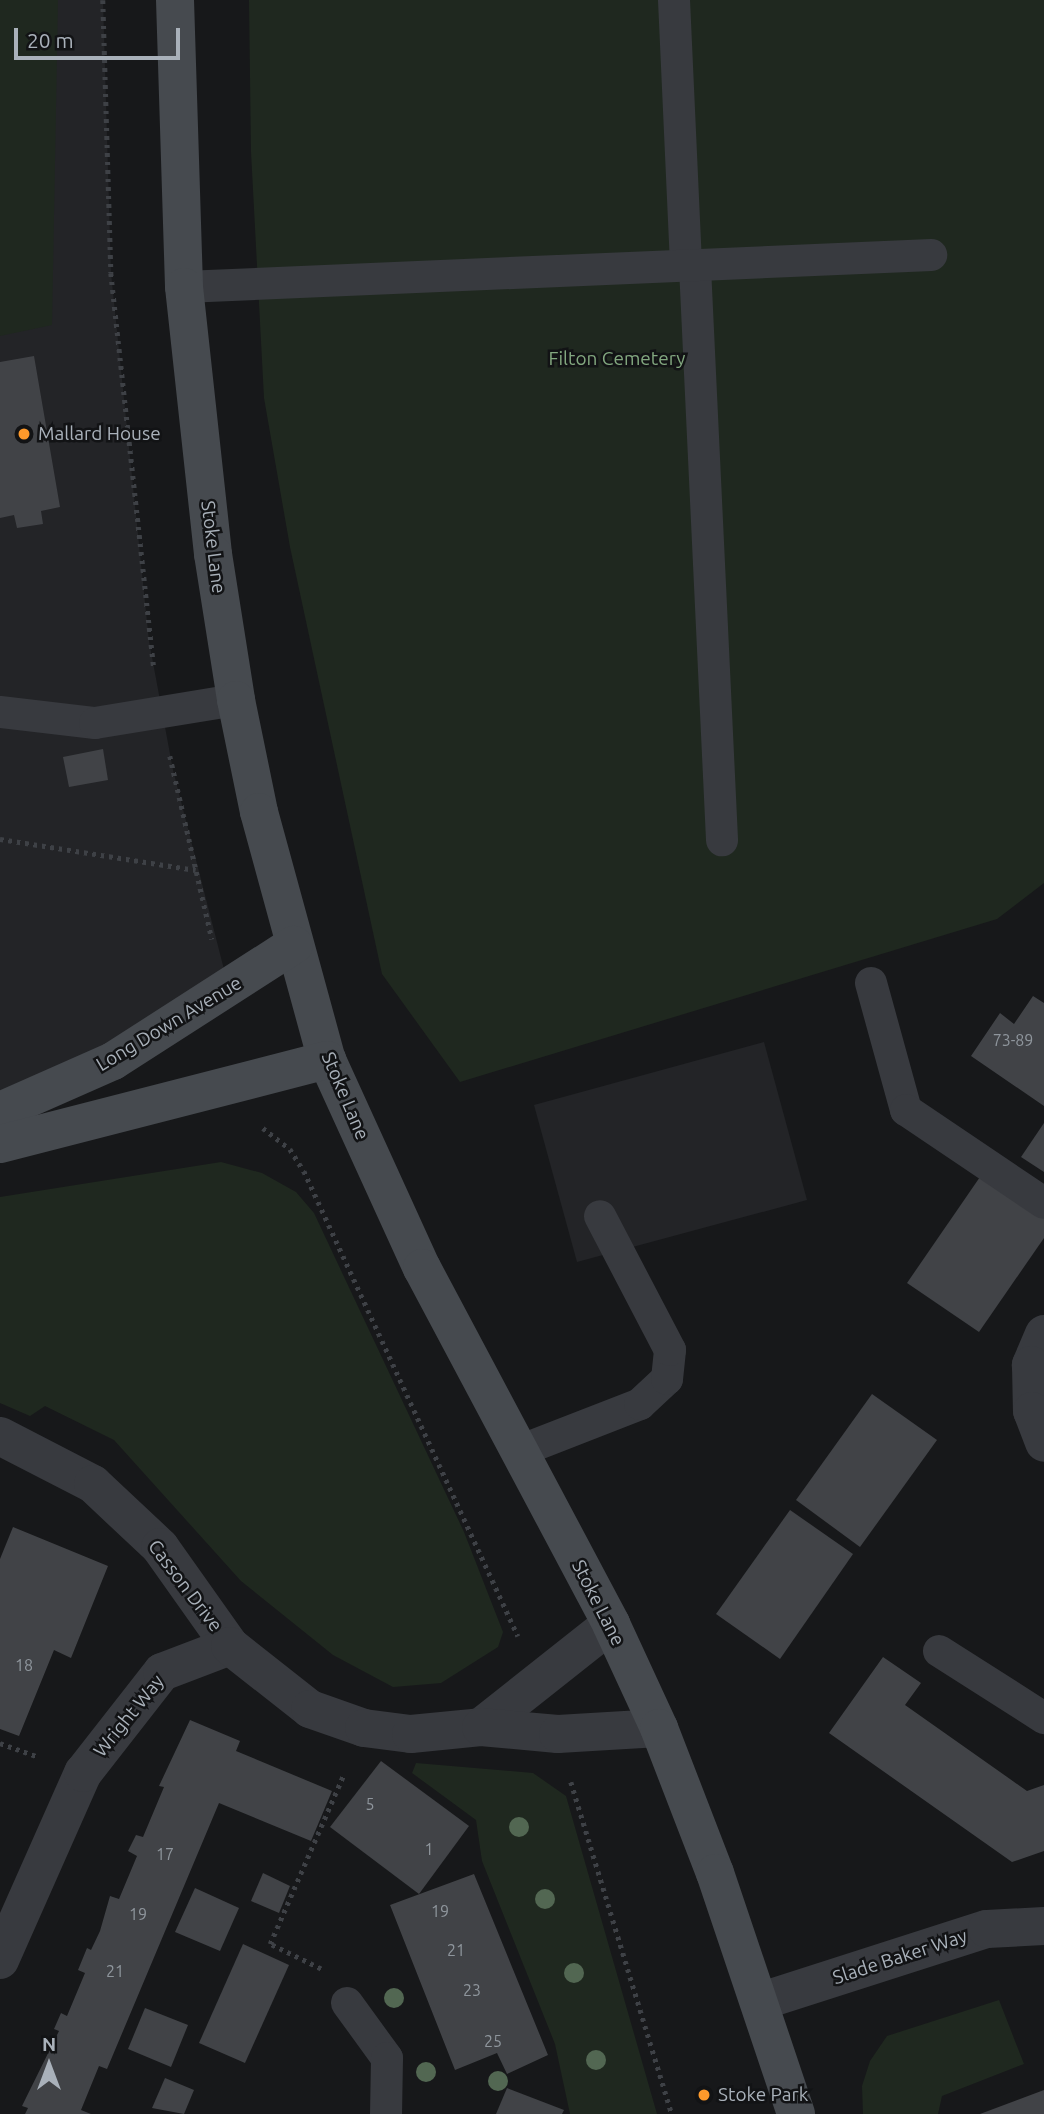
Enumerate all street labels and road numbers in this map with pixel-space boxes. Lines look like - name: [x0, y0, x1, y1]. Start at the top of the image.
- street label: Stoke Lane: [196, 499, 230, 595]
- street label: Long Down Avenue: [92, 972, 246, 1076]
- street label: Stoke Lane: [316, 1049, 374, 1143]
- street label: Casson Drive: [143, 1536, 227, 1636]
- street label: Stoke Lane: [567, 1556, 629, 1650]
- street label: Wright Way: [89, 1670, 169, 1762]
- street label: Slade Baker Way: [830, 1925, 970, 1989]

